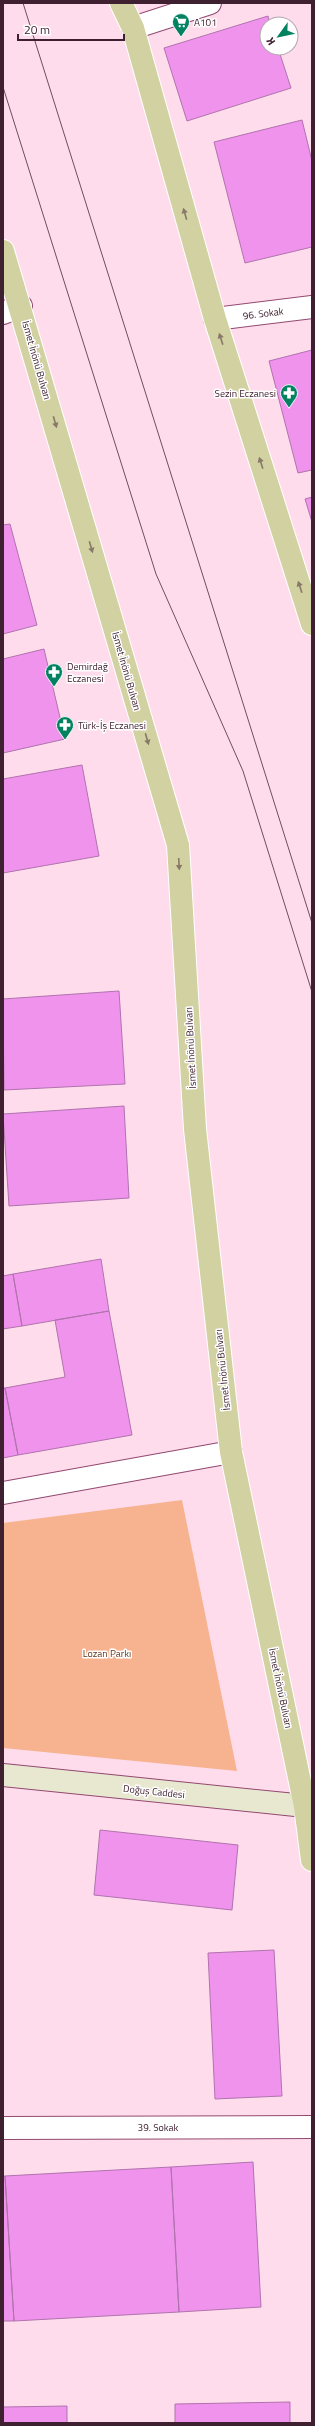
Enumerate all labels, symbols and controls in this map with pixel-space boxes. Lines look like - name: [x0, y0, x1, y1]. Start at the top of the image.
- supermarket icon: A101: [171, 12, 191, 37]
- place label: A101: [194, 15, 217, 30]
- scale bar: [18, 16, 124, 42]
- north arrow: [259, 16, 299, 56]
- text: 20 m: [24, 20, 50, 39]
- text: K: [262, 34, 279, 49]
- one-way arrow: [182, 208, 188, 220]
- street label: 96. Sokak: [242, 304, 284, 323]
- street label: İsmet İnönü Bulvarı: [18, 319, 55, 401]
- one-way arrow: [218, 333, 224, 345]
- pharmacy icon: Sezin Eczanesi: [279, 383, 299, 408]
- place label: Sezin Eczanesi: [215, 386, 276, 401]
- one-way arrow: [52, 416, 58, 428]
- one-way arrow: [257, 456, 263, 468]
- one-way arrow: [88, 541, 94, 553]
- one-way arrow: [297, 580, 303, 592]
- street label: İsmet İnönü Bulvarı: [108, 630, 145, 712]
- place label: Demirdağ Eczanesi: [67, 659, 108, 686]
- pharmacy icon: Demirdağ Eczanesi: [44, 662, 64, 687]
- pharmacy icon: Türk-İş Eczanesi: [55, 715, 75, 740]
- place label: Türk-İş Eczanesi: [78, 718, 146, 733]
- one-way arrow: [144, 733, 150, 745]
- one-way arrow: [176, 858, 182, 871]
- street label: İsmet İnönü Bulvarı: [181, 1007, 200, 1089]
- street label: İsmet İnönü Bulvarı: [211, 1329, 234, 1411]
- park label: Lozan Parkı: [83, 1646, 131, 1661]
- street label: İsmet İnönü Bulvarı: [265, 1647, 296, 1729]
- street label: Doğuş Caddesi: [122, 1781, 186, 1802]
- street label: 39. Sokak: [138, 2120, 179, 2135]

